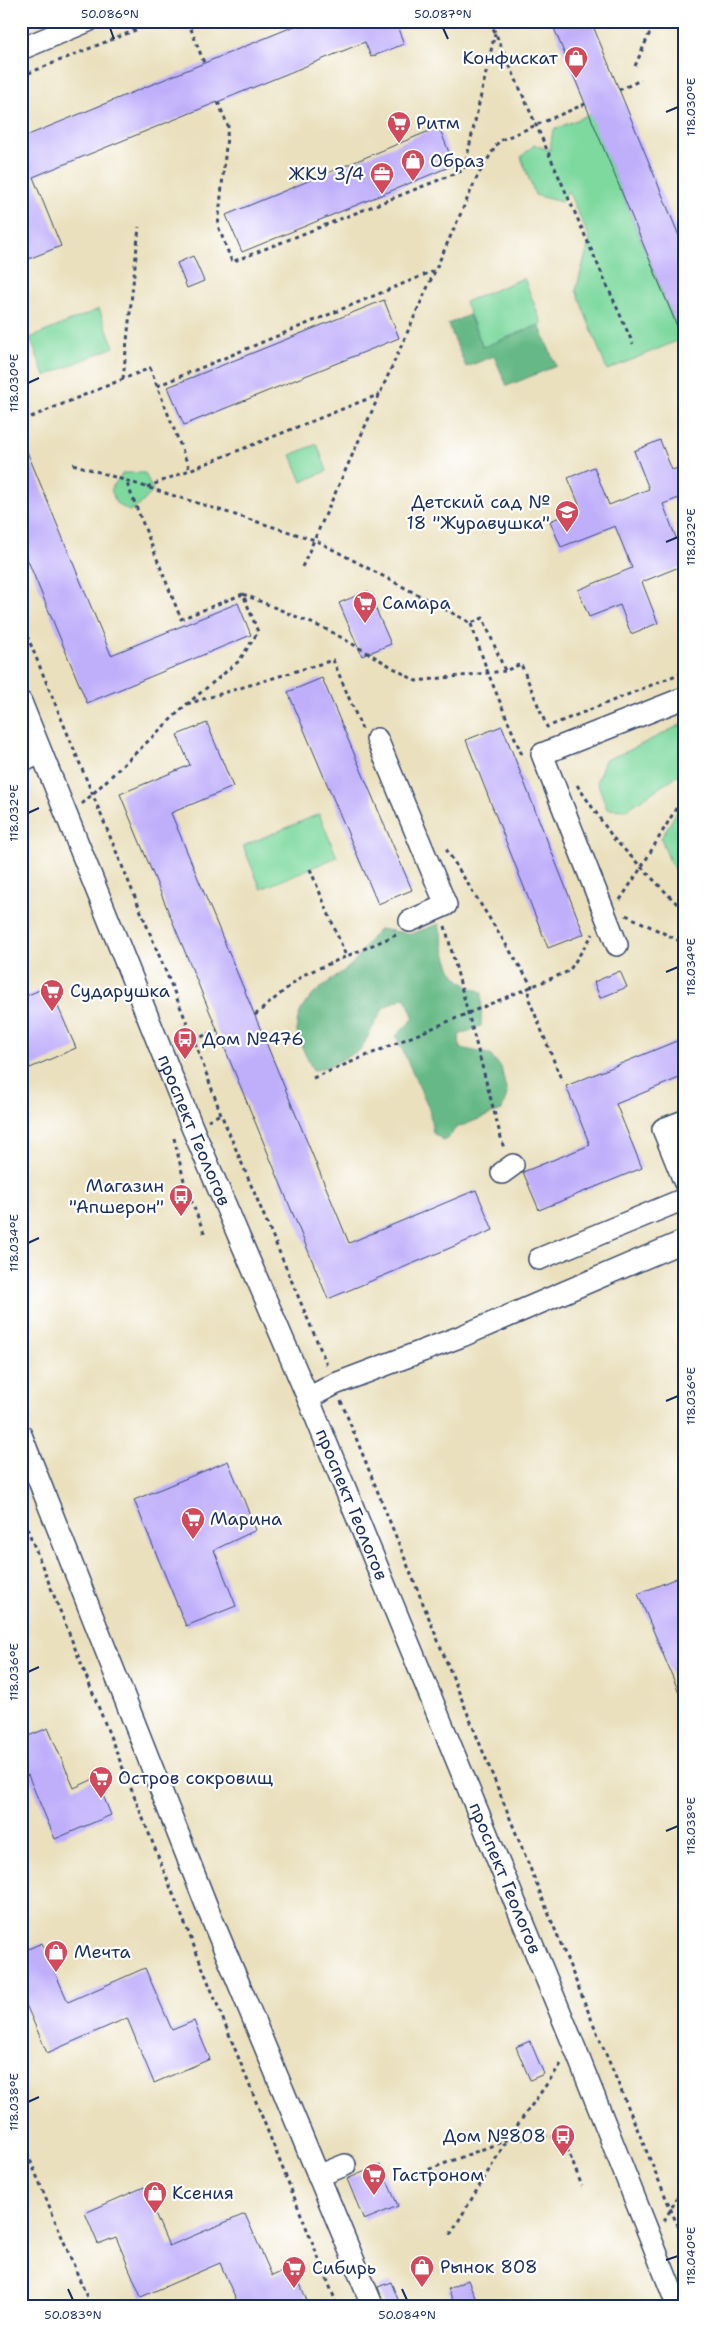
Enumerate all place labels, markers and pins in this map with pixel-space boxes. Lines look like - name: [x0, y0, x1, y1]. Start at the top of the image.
- shop icon: Конфискат: [563, 45, 589, 79]
- place label: Конфискат: [463, 46, 559, 70]
- supermarket icon: Ритм: [386, 110, 412, 144]
- place label: Ритм: [416, 111, 460, 135]
- shop icon: Образ: [400, 148, 426, 182]
- place label: Образ: [430, 149, 485, 173]
- office icon: ЖКУ 3/4: [369, 161, 395, 195]
- place label: ЖКУ 3/4: [289, 162, 364, 186]
- place label: Детский сад № 18 "Журавушка": [407, 490, 550, 535]
- school or university icon: Детский сад № 18 "Журавушка": [554, 499, 580, 533]
- supermarket icon: Самара: [352, 590, 378, 624]
- place label: Самара: [382, 591, 451, 615]
- supermarket icon: Сударушка: [39, 978, 65, 1012]
- place label: Сударушка: [70, 979, 170, 1003]
- bus stop icon: Дом №476: [172, 1026, 198, 1060]
- place label: Дом №476: [202, 1027, 304, 1051]
- place label: Магазин "Апшерон": [69, 1174, 164, 1219]
- bus stop icon: Магазин "Апшерон": [168, 1183, 194, 1217]
- supermarket icon: Марина: [180, 1506, 206, 1540]
- place label: Марина: [210, 1507, 282, 1531]
- supermarket icon: Остров сокровищ: [88, 1765, 114, 1799]
- place label: Остров сокровищ: [118, 1766, 273, 1790]
- shop icon: Мечта: [43, 1939, 69, 1973]
- place label: Мечта: [74, 1940, 131, 1964]
- bus stop icon: Дом №808: [550, 2123, 576, 2157]
- place label: Дом №808: [443, 2124, 546, 2148]
- supermarket icon: Гастроном: [361, 2162, 387, 2196]
- place label: Гастроном: [392, 2163, 484, 2187]
- shop icon: Ксения: [142, 2180, 168, 2214]
- place label: Ксения: [172, 2181, 234, 2205]
- shop icon: Рынок 808: [409, 2254, 435, 2288]
- supermarket icon: Сибирь: [281, 2255, 307, 2289]
- place label: Рынок 808: [440, 2255, 538, 2279]
- place label: Сибирь: [312, 2256, 376, 2280]

